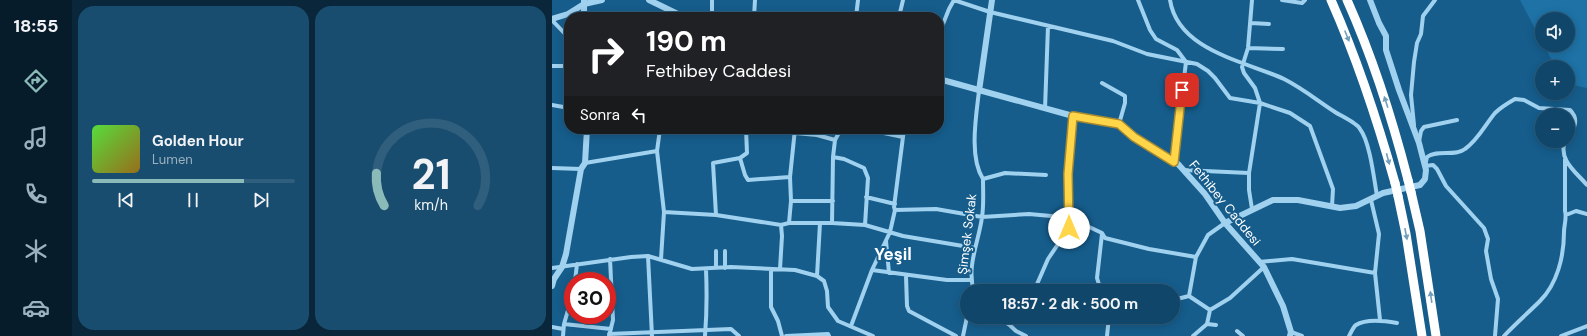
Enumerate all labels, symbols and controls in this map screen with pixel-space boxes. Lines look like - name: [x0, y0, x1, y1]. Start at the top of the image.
- map controls: [1535, 12, 1575, 148]
- button: sound: [1535, 12, 1575, 52]
- text: 18:55: [14, 14, 58, 38]
- text: 190 m: [646, 23, 727, 60]
- icon: right: [580, 28, 632, 80]
- one-way arrow: [1344, 30, 1350, 42]
- text: Fethibey Caddesi: [646, 59, 791, 83]
- button: +: [1535, 60, 1575, 100]
- icon: directions: [22, 67, 50, 95]
- pin: [1165, 73, 1199, 107]
- icon: arrive: [1171, 79, 1193, 101]
- one-way arrow: [1383, 95, 1389, 107]
- icon: left: [628, 104, 650, 126]
- text: Sonra: [580, 105, 620, 125]
- button: −: [1535, 108, 1575, 148]
- icon: music: [22, 124, 50, 152]
- text: Golden Hour: [152, 131, 244, 151]
- text: 21: [411, 148, 450, 202]
- text: Lumen: [152, 151, 193, 168]
- one-way arrow: [1385, 153, 1391, 165]
- street label: Fethibey Caddesi: [1185, 157, 1265, 249]
- icon: phone: [22, 180, 50, 208]
- icon: previous: [115, 189, 137, 211]
- icon: pause: [182, 189, 204, 211]
- icon: next: [250, 189, 272, 211]
- street label: Şimşek Sokak: [954, 192, 980, 275]
- text: km/h: [414, 196, 447, 214]
- position arrow: [1048, 207, 1090, 249]
- one-way arrow: [1404, 227, 1410, 240]
- icon: climate: [22, 237, 50, 265]
- district label: Yeşil: [874, 243, 912, 265]
- speed limit sign: 30: [564, 272, 616, 324]
- one-way arrow: [1428, 291, 1434, 303]
- icon: car: [22, 294, 50, 322]
- text: 18:57 · 2 dk · 500 m: [1002, 294, 1138, 314]

